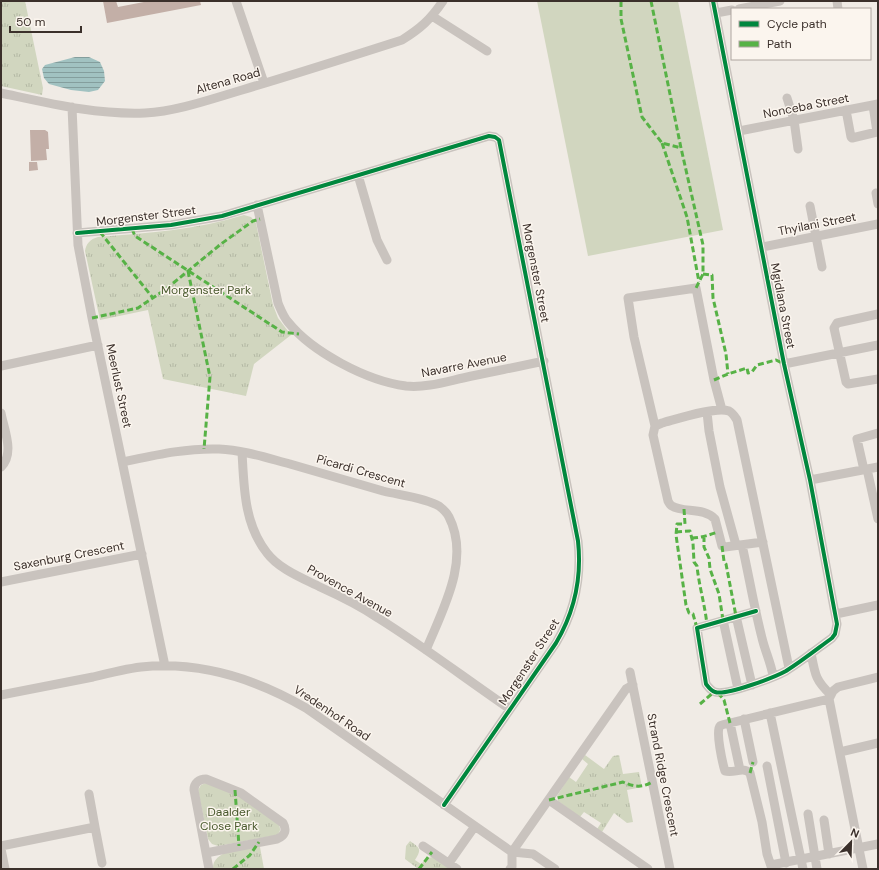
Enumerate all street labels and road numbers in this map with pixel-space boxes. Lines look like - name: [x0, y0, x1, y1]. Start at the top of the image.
- street label: Altena Road: [194, 64, 262, 98]
- street label: Nonceba Street: [762, 90, 851, 122]
- street label: Morgenster Street: [95, 202, 197, 230]
- street label: Thyilani Street: [777, 209, 858, 239]
- street label: Morgenster Street: [519, 222, 553, 324]
- street label: Mgidlana Street: [767, 262, 799, 351]
- street label: Meerlust Street: [102, 343, 136, 430]
- street label: Navarre Avenue: [420, 349, 508, 381]
- street label: Picardi Crescent: [315, 451, 408, 491]
- street label: Saxenburg Crescent: [12, 537, 126, 575]
- street label: Provence Avenue: [304, 561, 396, 621]
- street label: Morgenster Street: [495, 615, 563, 708]
- street label: Vredenhof Road: [291, 681, 373, 745]
- street label: Strand Ridge Crescent: [643, 712, 683, 838]

